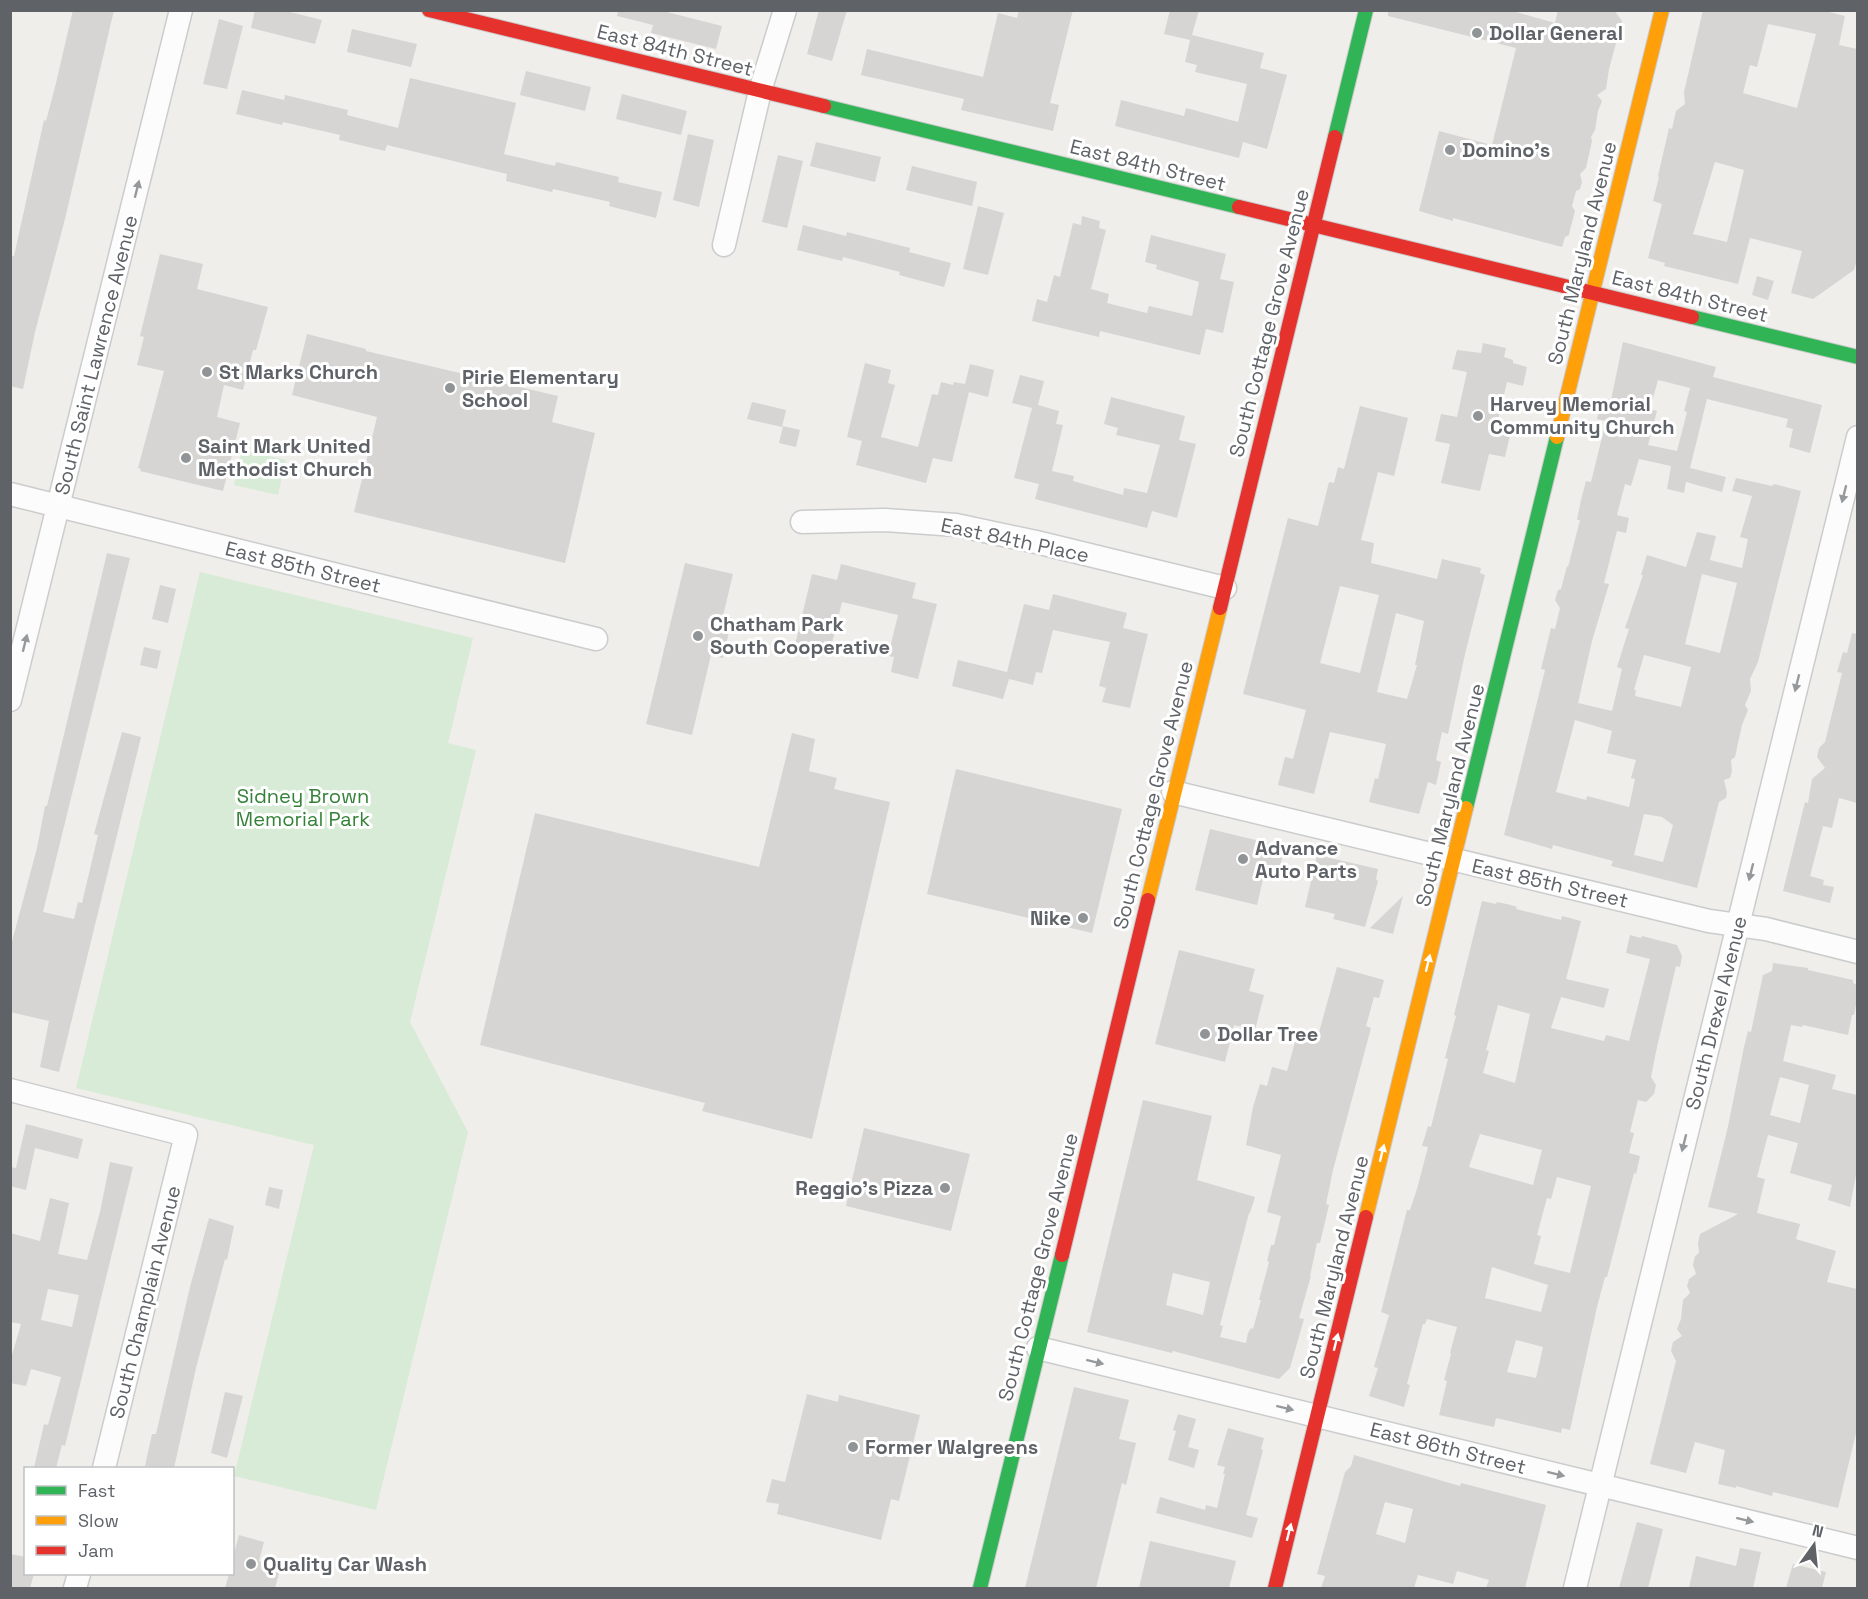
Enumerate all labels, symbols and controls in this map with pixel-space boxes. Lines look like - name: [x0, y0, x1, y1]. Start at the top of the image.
- street label: East 84th Street: [594, 18, 756, 82]
- place label: Dollar General: [1489, 20, 1623, 46]
- marker: Dollar General: [1470, 26, 1484, 40]
- street label: East 84th Street: [1067, 133, 1229, 197]
- place label: Domino's: [1462, 137, 1550, 163]
- street label: South Maryland Avenue: [1542, 139, 1622, 367]
- marker: Domino's: [1443, 143, 1457, 157]
- one-way arrow: [132, 180, 142, 198]
- street label: South Cottage Grove Avenue: [1223, 186, 1315, 460]
- street label: South Saint Lawrence Avenue: [49, 212, 143, 498]
- street label: East 84th Street: [1609, 264, 1771, 328]
- place label: St Marks Church: [219, 359, 378, 385]
- place label: Pirie Elementary School: [462, 364, 619, 413]
- marker: St Marks Church: [200, 365, 214, 379]
- marker: Pirie Elementary School: [443, 381, 457, 395]
- place label: Harvey Memorial Community Church: [1490, 391, 1675, 440]
- marker: Harvey Memorial Community Church: [1471, 409, 1485, 423]
- place label: Saint Mark United Methodist Church: [198, 433, 372, 482]
- marker: Saint Mark United Methodist Church: [179, 451, 193, 465]
- one-way arrow: [1838, 484, 1848, 503]
- street label: East 84th Place: [939, 512, 1091, 568]
- street label: East 85th Street: [222, 535, 384, 599]
- place label: Chatham Park South Cooperative: [710, 611, 890, 660]
- marker: Chatham Park South Cooperative: [691, 629, 705, 643]
- one-way arrow: [20, 634, 30, 652]
- street label: South Cottage Grove Avenue: [1107, 658, 1199, 932]
- one-way arrow: [1792, 674, 1802, 692]
- street label: South Maryland Avenue: [1410, 681, 1490, 909]
- park label: Sidney Brown Memorial Park: [236, 783, 370, 832]
- place label: Advance Auto Parts: [1255, 835, 1357, 884]
- marker: Advance Auto Parts: [1236, 852, 1250, 866]
- street label: East 85th Street: [1469, 852, 1631, 914]
- one-way arrow: [1745, 863, 1755, 882]
- place label: Nike: [1030, 905, 1071, 931]
- marker: Nike: [1076, 911, 1090, 925]
- street label: South Drexel Avenue: [1679, 914, 1753, 1112]
- one-way arrow: [1424, 954, 1434, 973]
- place label: Dollar Tree: [1217, 1021, 1318, 1047]
- marker: Dollar Tree: [1198, 1027, 1212, 1041]
- street label: South Cottage Grove Avenue: [992, 1130, 1084, 1404]
- one-way arrow: [1679, 1134, 1689, 1153]
- one-way arrow: [1377, 1144, 1387, 1162]
- street label: South Maryland Avenue: [1294, 1153, 1374, 1381]
- place label: Reggio's Pizza: [795, 1175, 933, 1201]
- marker: Reggio's Pizza: [938, 1181, 952, 1195]
- street label: South Champlain Avenue: [103, 1183, 187, 1421]
- one-way arrow: [1331, 1333, 1341, 1351]
- one-way arrow: [1086, 1357, 1104, 1367]
- one-way arrow: [1275, 1403, 1294, 1413]
- street label: East 86th Street: [1367, 1416, 1529, 1480]
- place label: Former Walgreens: [865, 1434, 1038, 1460]
- marker: Former Walgreens: [846, 1440, 860, 1454]
- legend: [24, 1467, 234, 1575]
- one-way arrow: [1546, 1470, 1565, 1480]
- text: Fast: [78, 1479, 115, 1502]
- text: Slow: [78, 1509, 119, 1532]
- north arrow: [1784, 1515, 1844, 1575]
- one-way arrow: [1736, 1516, 1754, 1526]
- text: N: [1810, 1519, 1826, 1543]
- one-way arrow: [1285, 1522, 1295, 1541]
- text: Jam: [78, 1539, 114, 1562]
- place label: Quality Car Wash: [263, 1551, 427, 1577]
- marker: Quality Car Wash: [244, 1557, 258, 1571]

